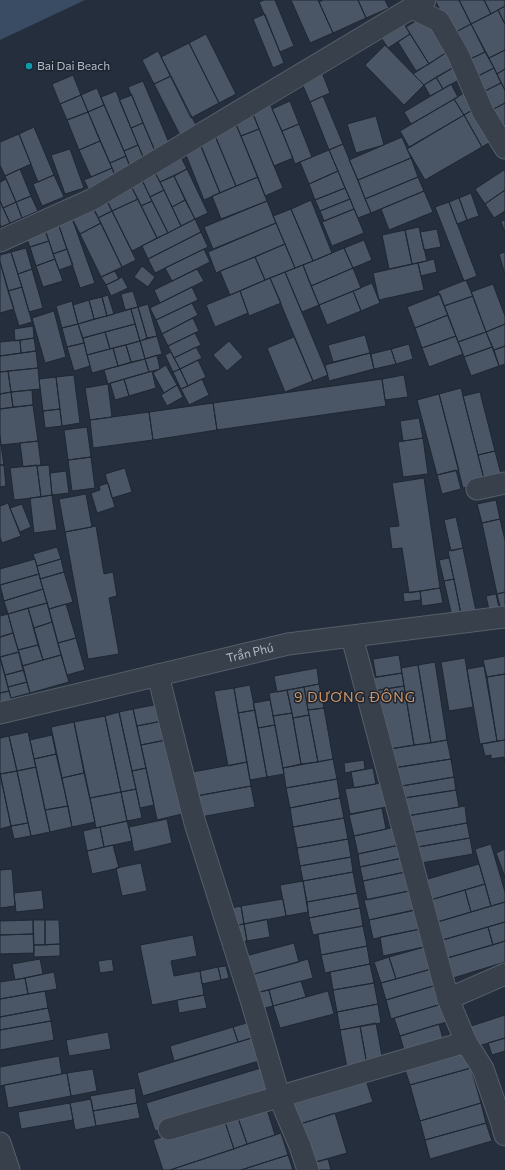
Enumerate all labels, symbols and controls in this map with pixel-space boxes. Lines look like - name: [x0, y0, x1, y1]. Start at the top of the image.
- place label: Bai Dai Beach: [37, 58, 110, 72]
- marker: Bai Dai Beach: [24, 61, 34, 71]
- street label: Trần Phú: [225, 640, 275, 665]
- district label: 9 DƯƠNG ĐÔNG: [294, 688, 416, 705]

